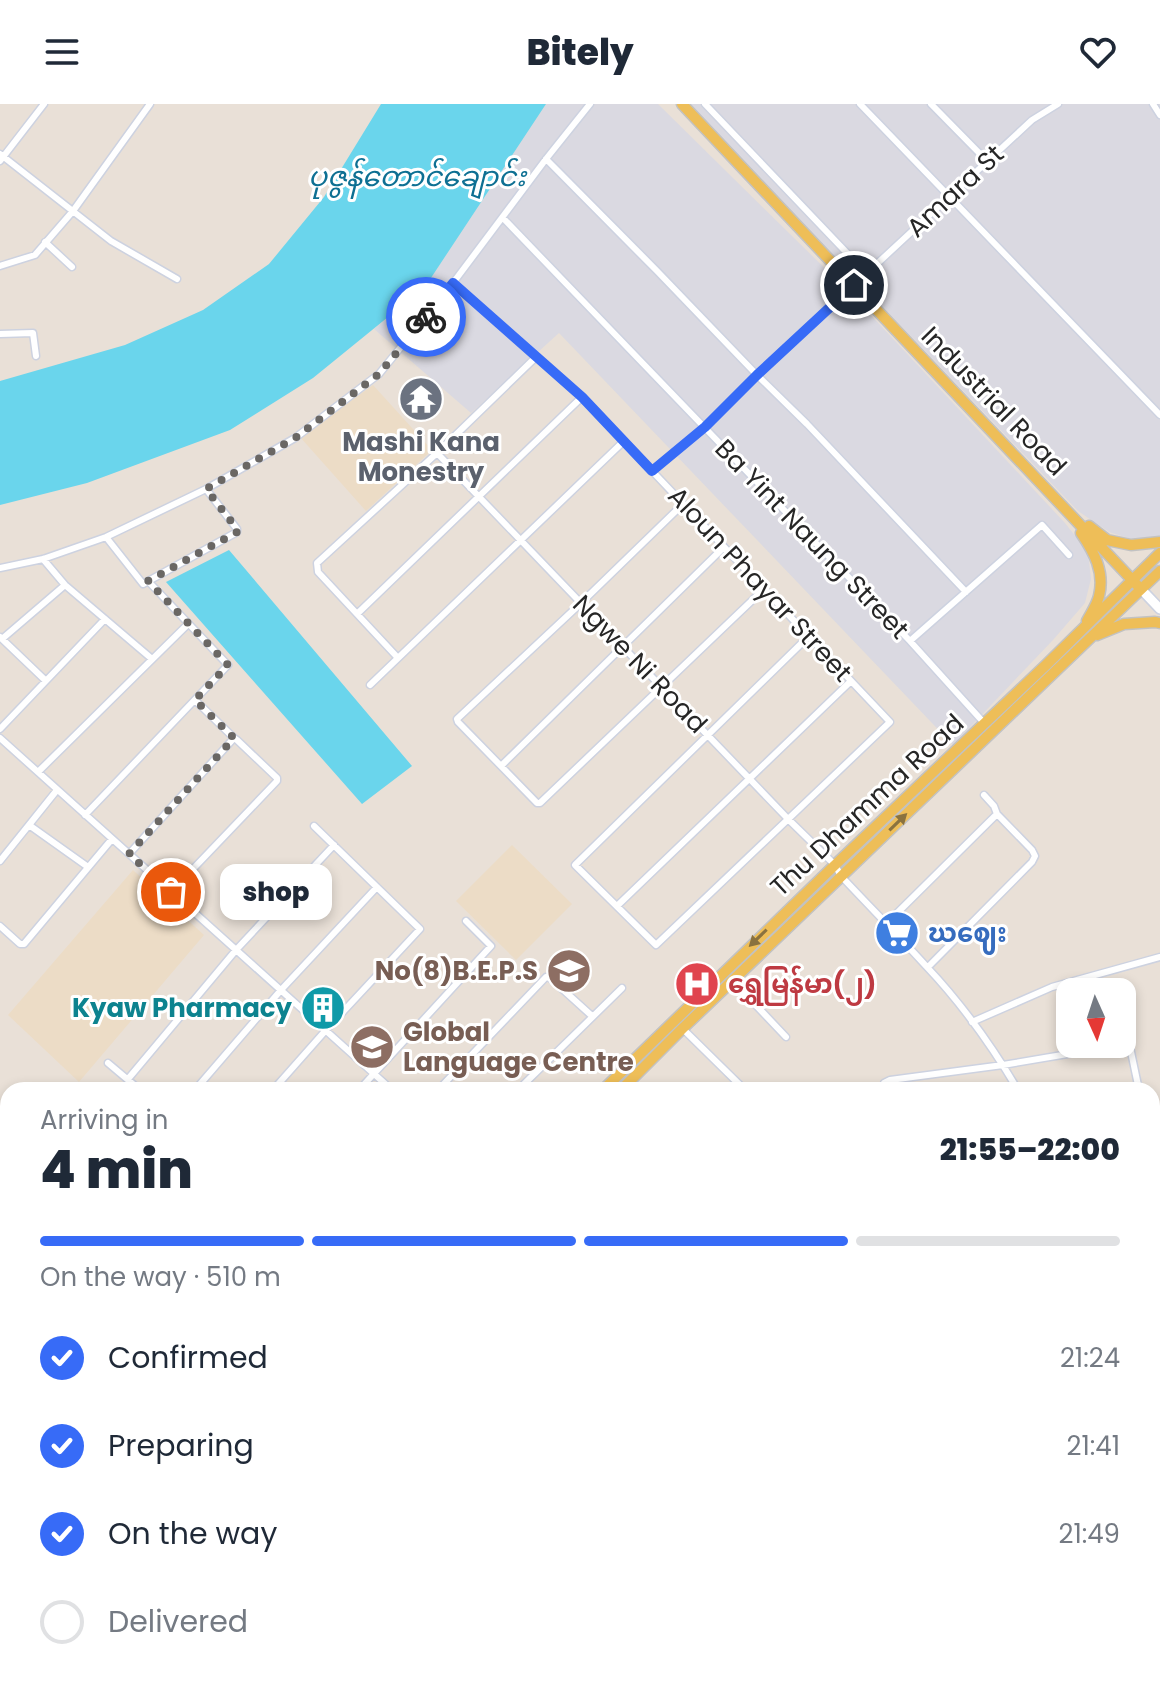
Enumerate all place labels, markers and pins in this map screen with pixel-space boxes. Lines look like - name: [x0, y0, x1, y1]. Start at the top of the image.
- pin: [820, 251, 888, 319]
- temple icon: Mashi Kana Monestry: [397, 375, 445, 423]
- place label: Mashi Kana Monestry: [342, 424, 500, 490]
- pin: [137, 858, 205, 926]
- callout: shop: [219, 864, 331, 920]
- supermarket icon: ဃဈေး: [873, 909, 921, 957]
- place label: ဃဈေး: [928, 915, 1007, 955]
- school or university icon: No(8)B.E.P.S: [545, 947, 593, 995]
- place label: No(8)B.E.P.S: [375, 953, 538, 989]
- hospital icon: ရွှေမြန်မာ(၂): [673, 960, 721, 1008]
- place label: ရွှေမြန်မာ(၂): [728, 965, 876, 1006]
- building icon: Kyaw Pharmacy: [299, 984, 347, 1032]
- place label: Kyaw Pharmacy: [72, 990, 293, 1026]
- place label: Global Language Centre: [403, 1014, 634, 1080]
- school or university icon: Global Language Centre: [348, 1023, 396, 1071]

